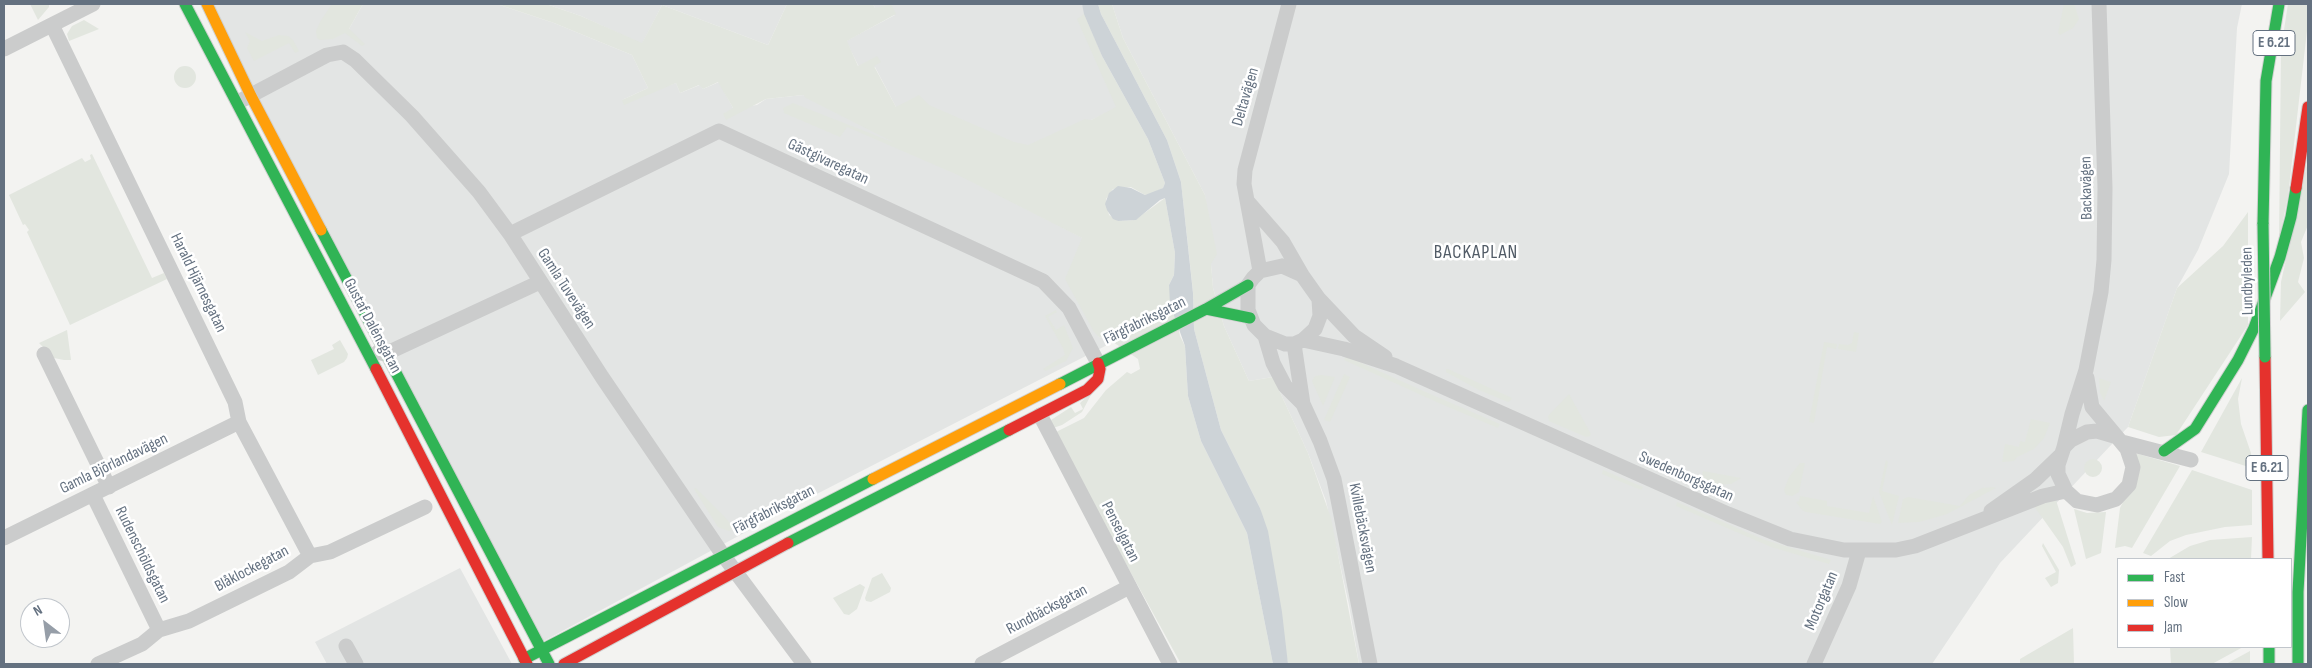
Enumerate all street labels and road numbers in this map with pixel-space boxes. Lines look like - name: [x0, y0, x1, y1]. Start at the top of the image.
- road number: E 6.21: [2253, 30, 2295, 56]
- street label: Deltavägen: [1229, 66, 1263, 128]
- street label: Gästgivaregatan: [784, 135, 872, 189]
- street label: Backavägen: [2077, 156, 2097, 220]
- street label: Harald Hjärnesgatan: [166, 230, 230, 336]
- street label: Gamla Tuvevägen: [533, 245, 599, 333]
- street label: Lundbyleden: [2238, 247, 2258, 315]
- street label: Gustaf Dalénsgatan: [339, 275, 405, 377]
- street label: Färgfabriksgatan: [1101, 293, 1189, 349]
- street label: Gamla Björlandavägen: [57, 430, 171, 498]
- street label: Swedenborgsgatan: [1636, 448, 1736, 506]
- road number: E 6.21: [2246, 456, 2288, 480]
- street label: Färgfabriksgatan: [730, 481, 818, 539]
- street label: Kvillebäcksvägen: [1344, 482, 1380, 574]
- street label: Penselgatan: [1097, 499, 1143, 565]
- street label: Rudenschöldsgatan: [110, 504, 174, 606]
- street label: Blåklockegatan: [212, 542, 292, 596]
- street label: Motorgatan: [1801, 569, 1843, 633]
- street label: Rundbäcksgatan: [1003, 581, 1091, 639]

